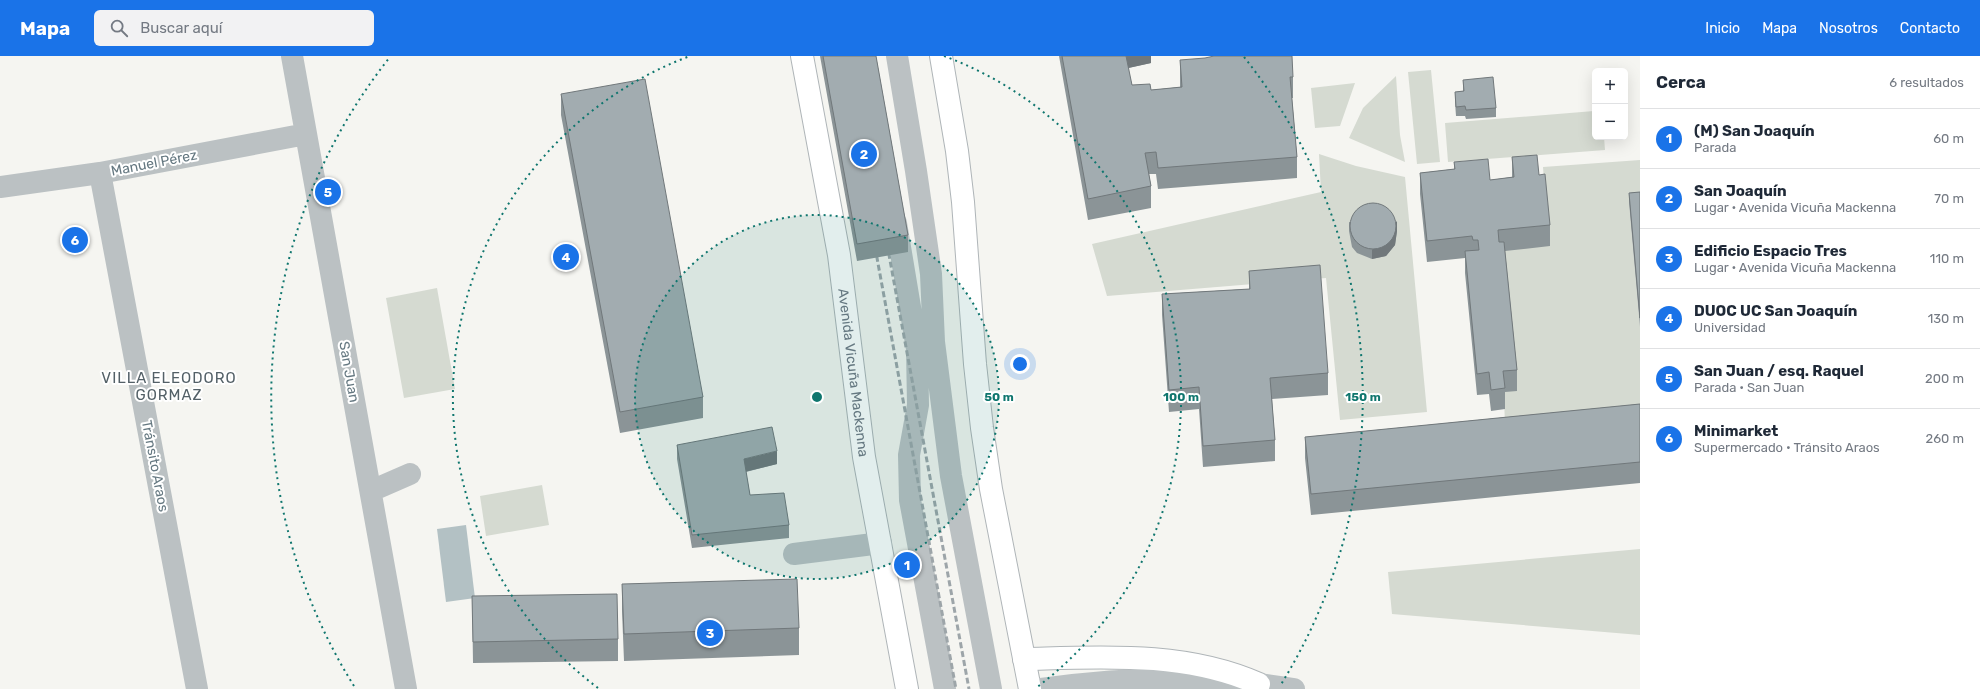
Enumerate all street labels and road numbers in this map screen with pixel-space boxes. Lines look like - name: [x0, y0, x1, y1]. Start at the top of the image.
- street label: Manuel Pérez: [110, 146, 198, 180]
- street label: Avenida Vicuña Mackenna: [835, 287, 872, 458]
- street label: San Juan: [335, 340, 363, 404]
- street label: Tránsito Araos: [138, 419, 172, 513]

